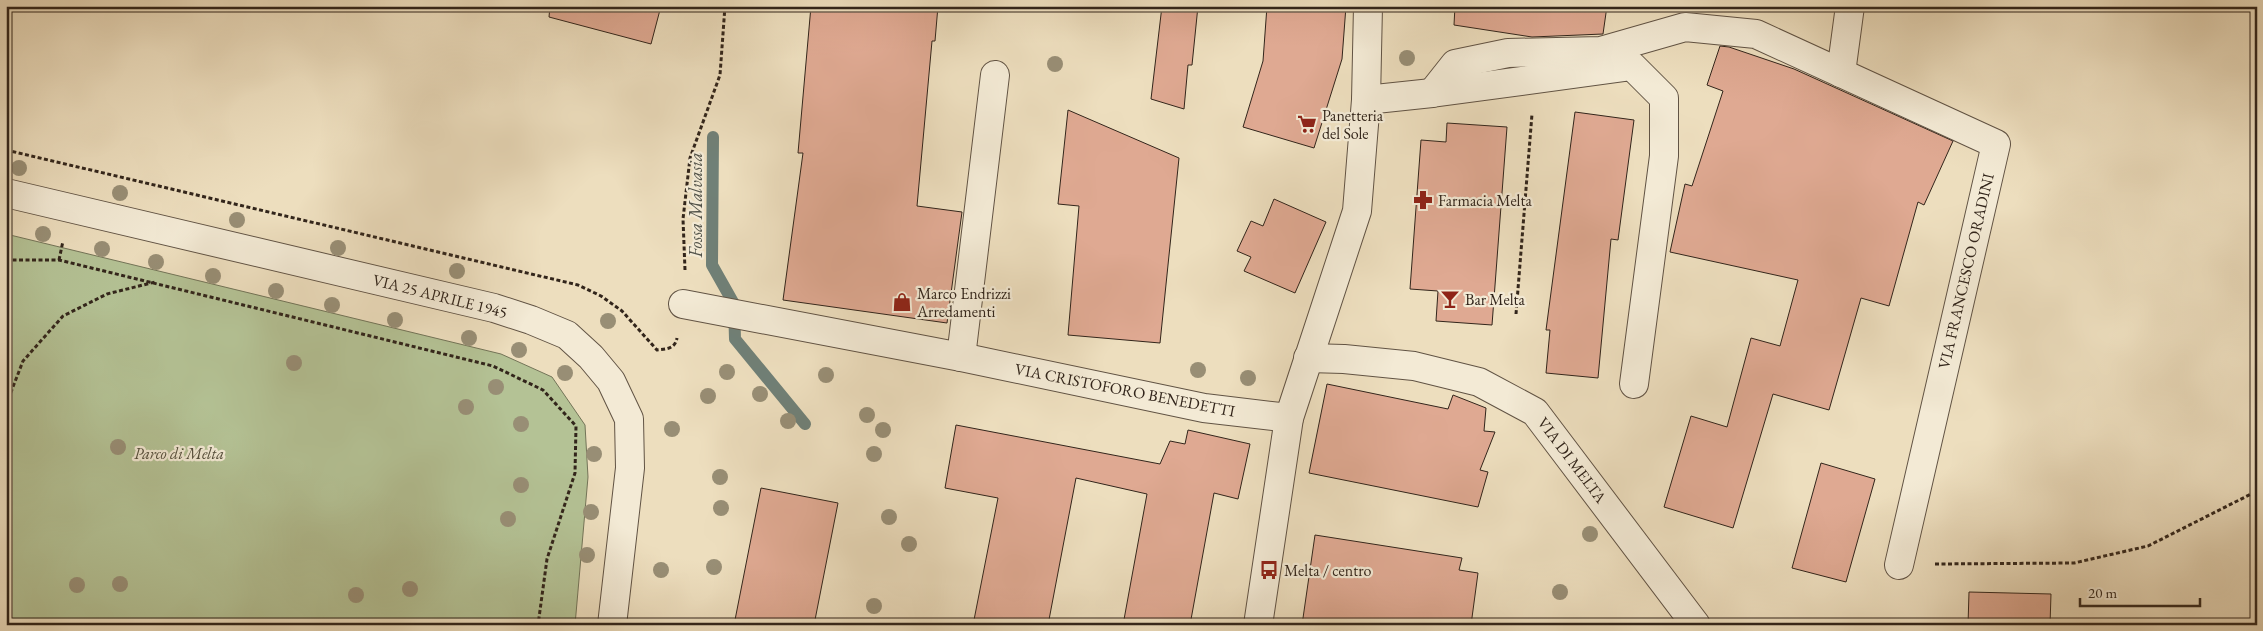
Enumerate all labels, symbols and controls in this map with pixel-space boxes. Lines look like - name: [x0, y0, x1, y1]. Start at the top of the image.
- place label: Panetteria del Sole: [1322, 105, 1384, 144]
- supermarket icon: Panetteria del Sole: [1296, 113, 1318, 135]
- water label: Fossa Malvasia: [684, 152, 707, 259]
- street label: VIA FRANCESCO ORADINI: [1933, 171, 1999, 371]
- pharmacy icon: Farmacia Melta: [1412, 189, 1434, 211]
- place label: Farmacia Melta: [1438, 190, 1532, 211]
- street label: VIA 25 APRILE 1945: [370, 269, 510, 323]
- place label: Marco Endrizzi Arredamenti: [916, 283, 1011, 322]
- bar icon: Bar Melta: [1439, 288, 1461, 310]
- place label: Bar Melta: [1465, 289, 1526, 310]
- shop icon: Marco Endrizzi Arredamenti: [891, 291, 913, 313]
- street label: VIA CRISTOFORO BENEDETTI: [1013, 358, 1237, 422]
- street label: VIA DI MELTA: [1533, 413, 1612, 508]
- park label: Parco di Melta: [134, 443, 224, 464]
- bus stop icon: Melta / centro: [1258, 559, 1280, 581]
- place label: Melta / centro: [1284, 560, 1372, 581]
- scale bar: [2080, 576, 2200, 608]
- text: 20 m: [2088, 583, 2117, 602]

